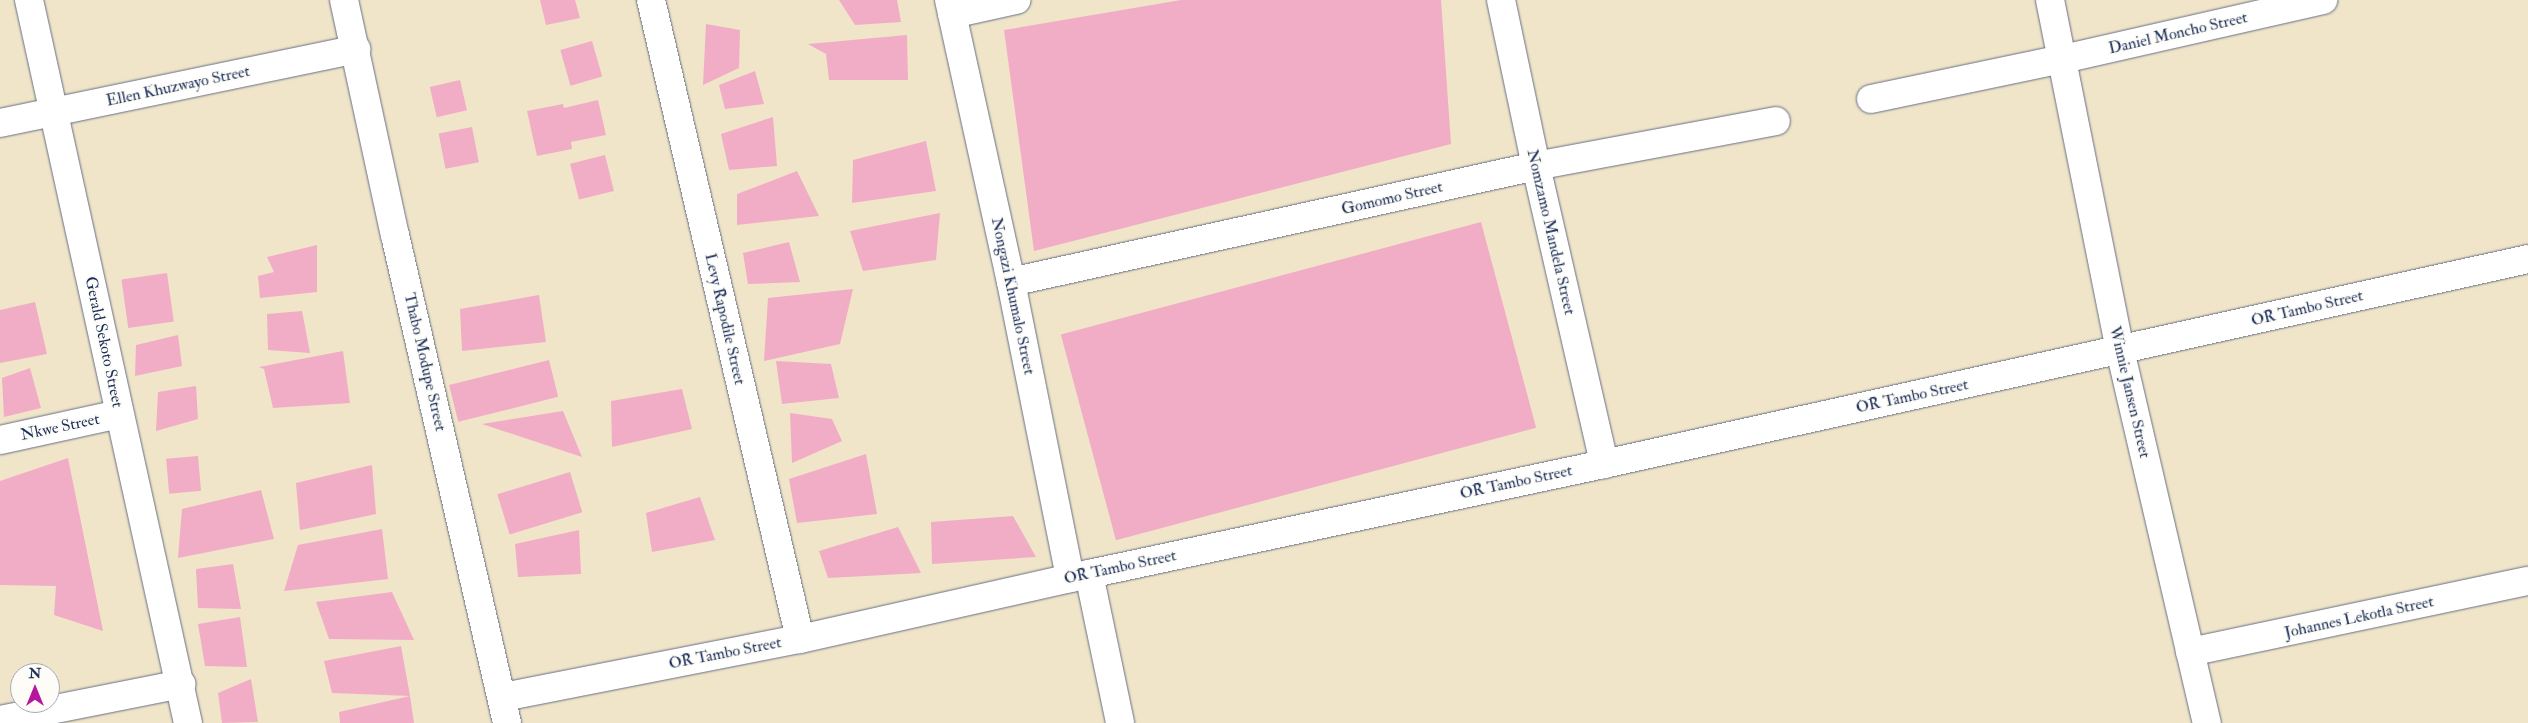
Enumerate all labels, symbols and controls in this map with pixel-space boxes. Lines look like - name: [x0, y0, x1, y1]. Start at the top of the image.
- street label: Daniel Moncho Street: [2107, 8, 2249, 58]
- street label: Ellen Khuzwayo Street: [105, 61, 251, 111]
- street label: Nomzamo Mandela Street: [1523, 147, 1579, 317]
- street label: Gomomo Street: [1340, 177, 1444, 219]
- street label: Nongazi Khumalo Street: [987, 216, 1039, 376]
- street label: Levy Rapodile Street: [701, 251, 749, 387]
- street label: Gerald Sekoto Street: [81, 275, 127, 409]
- street label: OR Tambo Street: [2249, 286, 2365, 330]
- street label: Thabo Modupe Street: [400, 291, 450, 433]
- street label: Winnie Jansen Street: [2106, 324, 2154, 460]
- street label: OR Tambo Street: [1854, 375, 1970, 417]
- street label: Nkwe Street: [19, 409, 101, 445]
- street label: OR Tambo Street: [1458, 461, 1574, 503]
- street label: OR Tambo Street: [1062, 546, 1178, 588]
- street label: Johannes Lekotla Street: [2283, 592, 2435, 642]
- street label: OR Tambo Street: [667, 633, 783, 673]
- north arrow: [10, 663, 60, 713]
- text: N: [29, 665, 41, 682]

